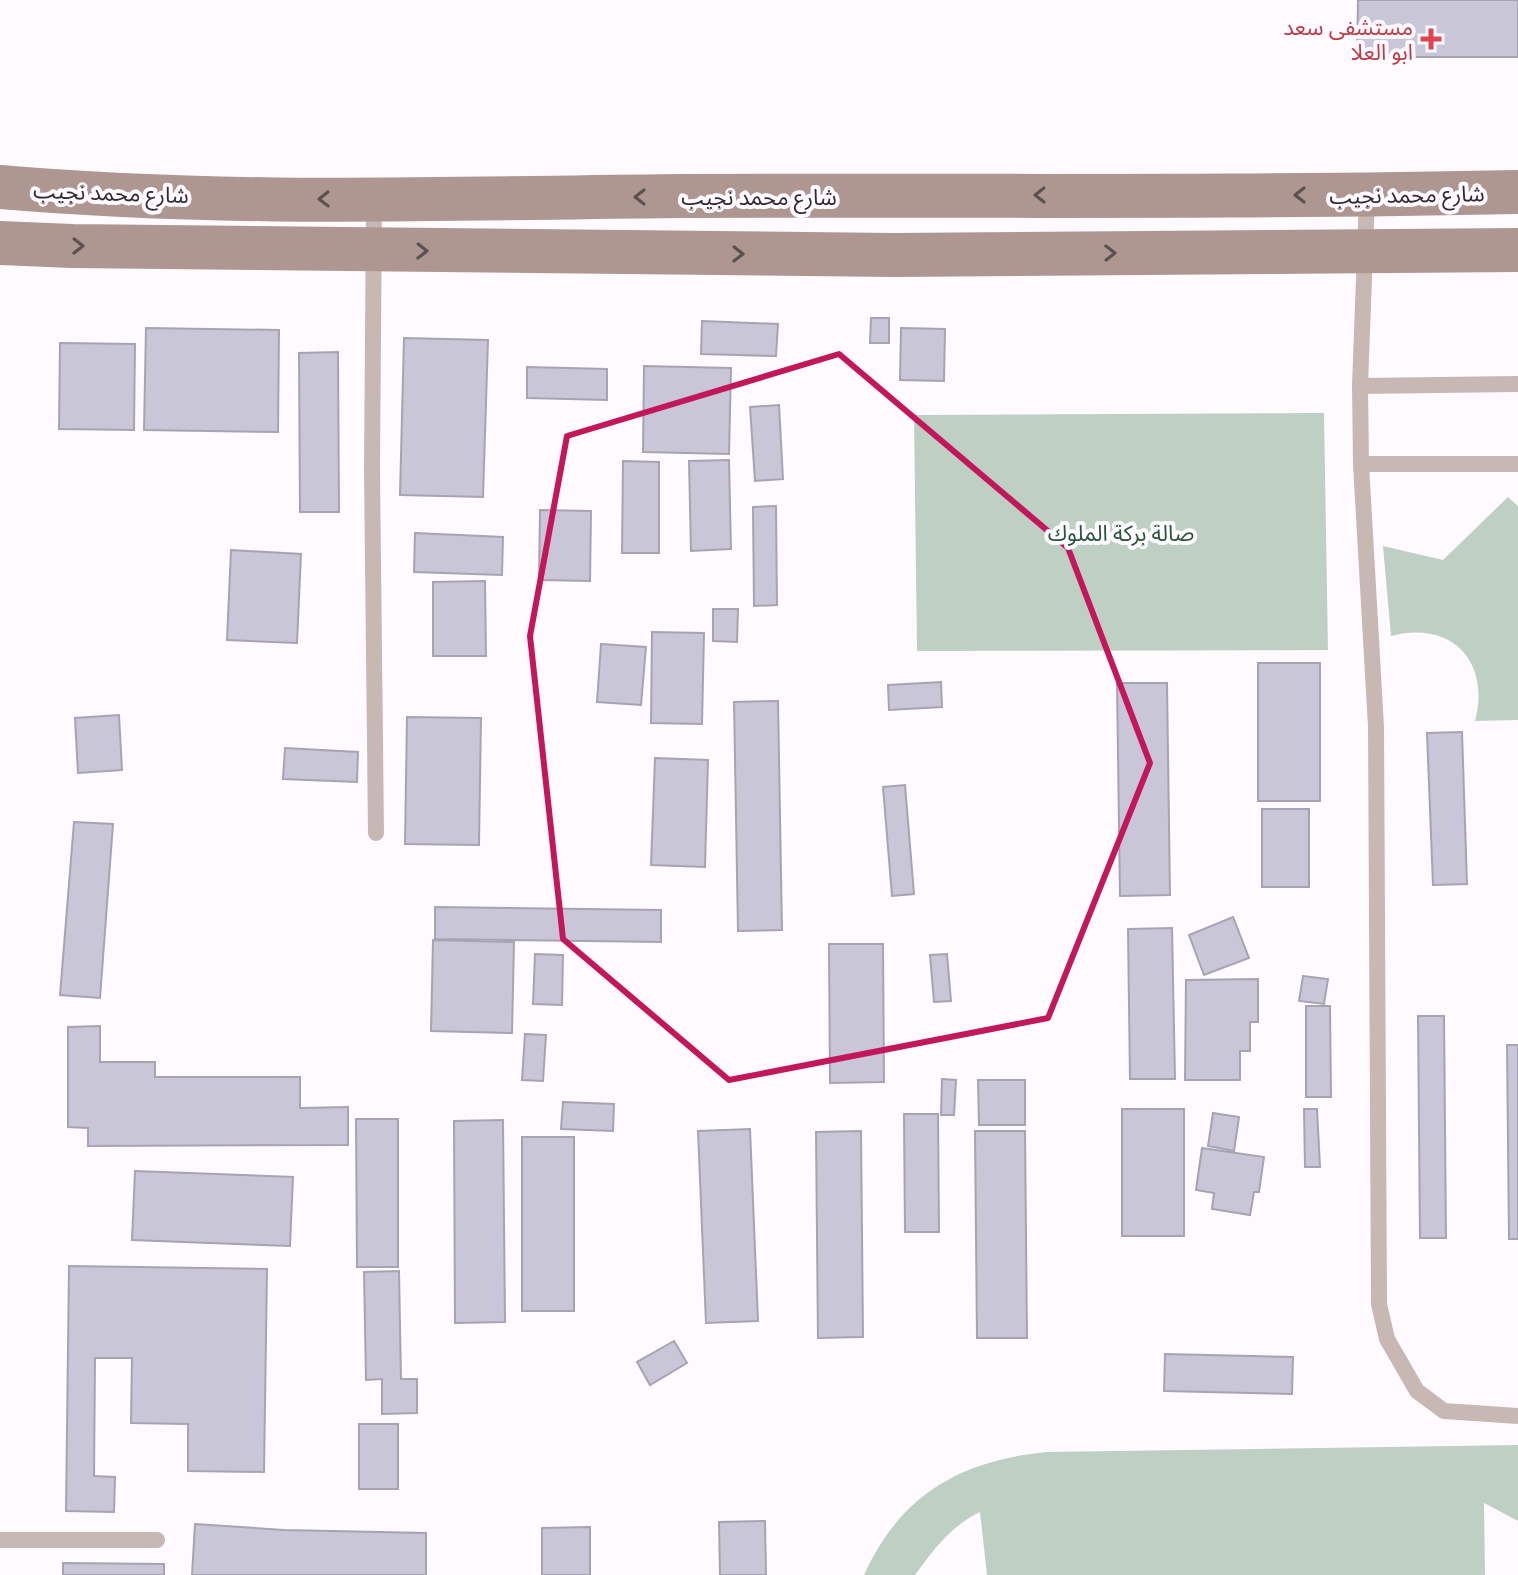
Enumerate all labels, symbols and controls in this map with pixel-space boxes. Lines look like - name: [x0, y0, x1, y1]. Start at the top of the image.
- place label: مستشفى سعد ابو العلا: [1283, 12, 1413, 66]
- marker: مستشفى سعد ابو العلا: [1420, 28, 1442, 50]
- street label: شارع محمد نجيب: [33, 175, 189, 212]
- street label: شارع محمد نجيب: [1329, 178, 1485, 213]
- street label: شارع محمد نجيب: [681, 182, 837, 214]
- one-way arrow: [1033, 186, 1046, 204]
- one-way arrow: [1293, 186, 1306, 204]
- one-way arrow: [633, 188, 646, 206]
- one-way arrow: [317, 190, 330, 208]
- one-way arrow: [72, 237, 85, 255]
- one-way arrow: [416, 242, 429, 260]
- one-way arrow: [1104, 244, 1117, 262]
- one-way arrow: [732, 245, 745, 263]
- park label: صالة بركة الملوك: [1048, 518, 1194, 547]

